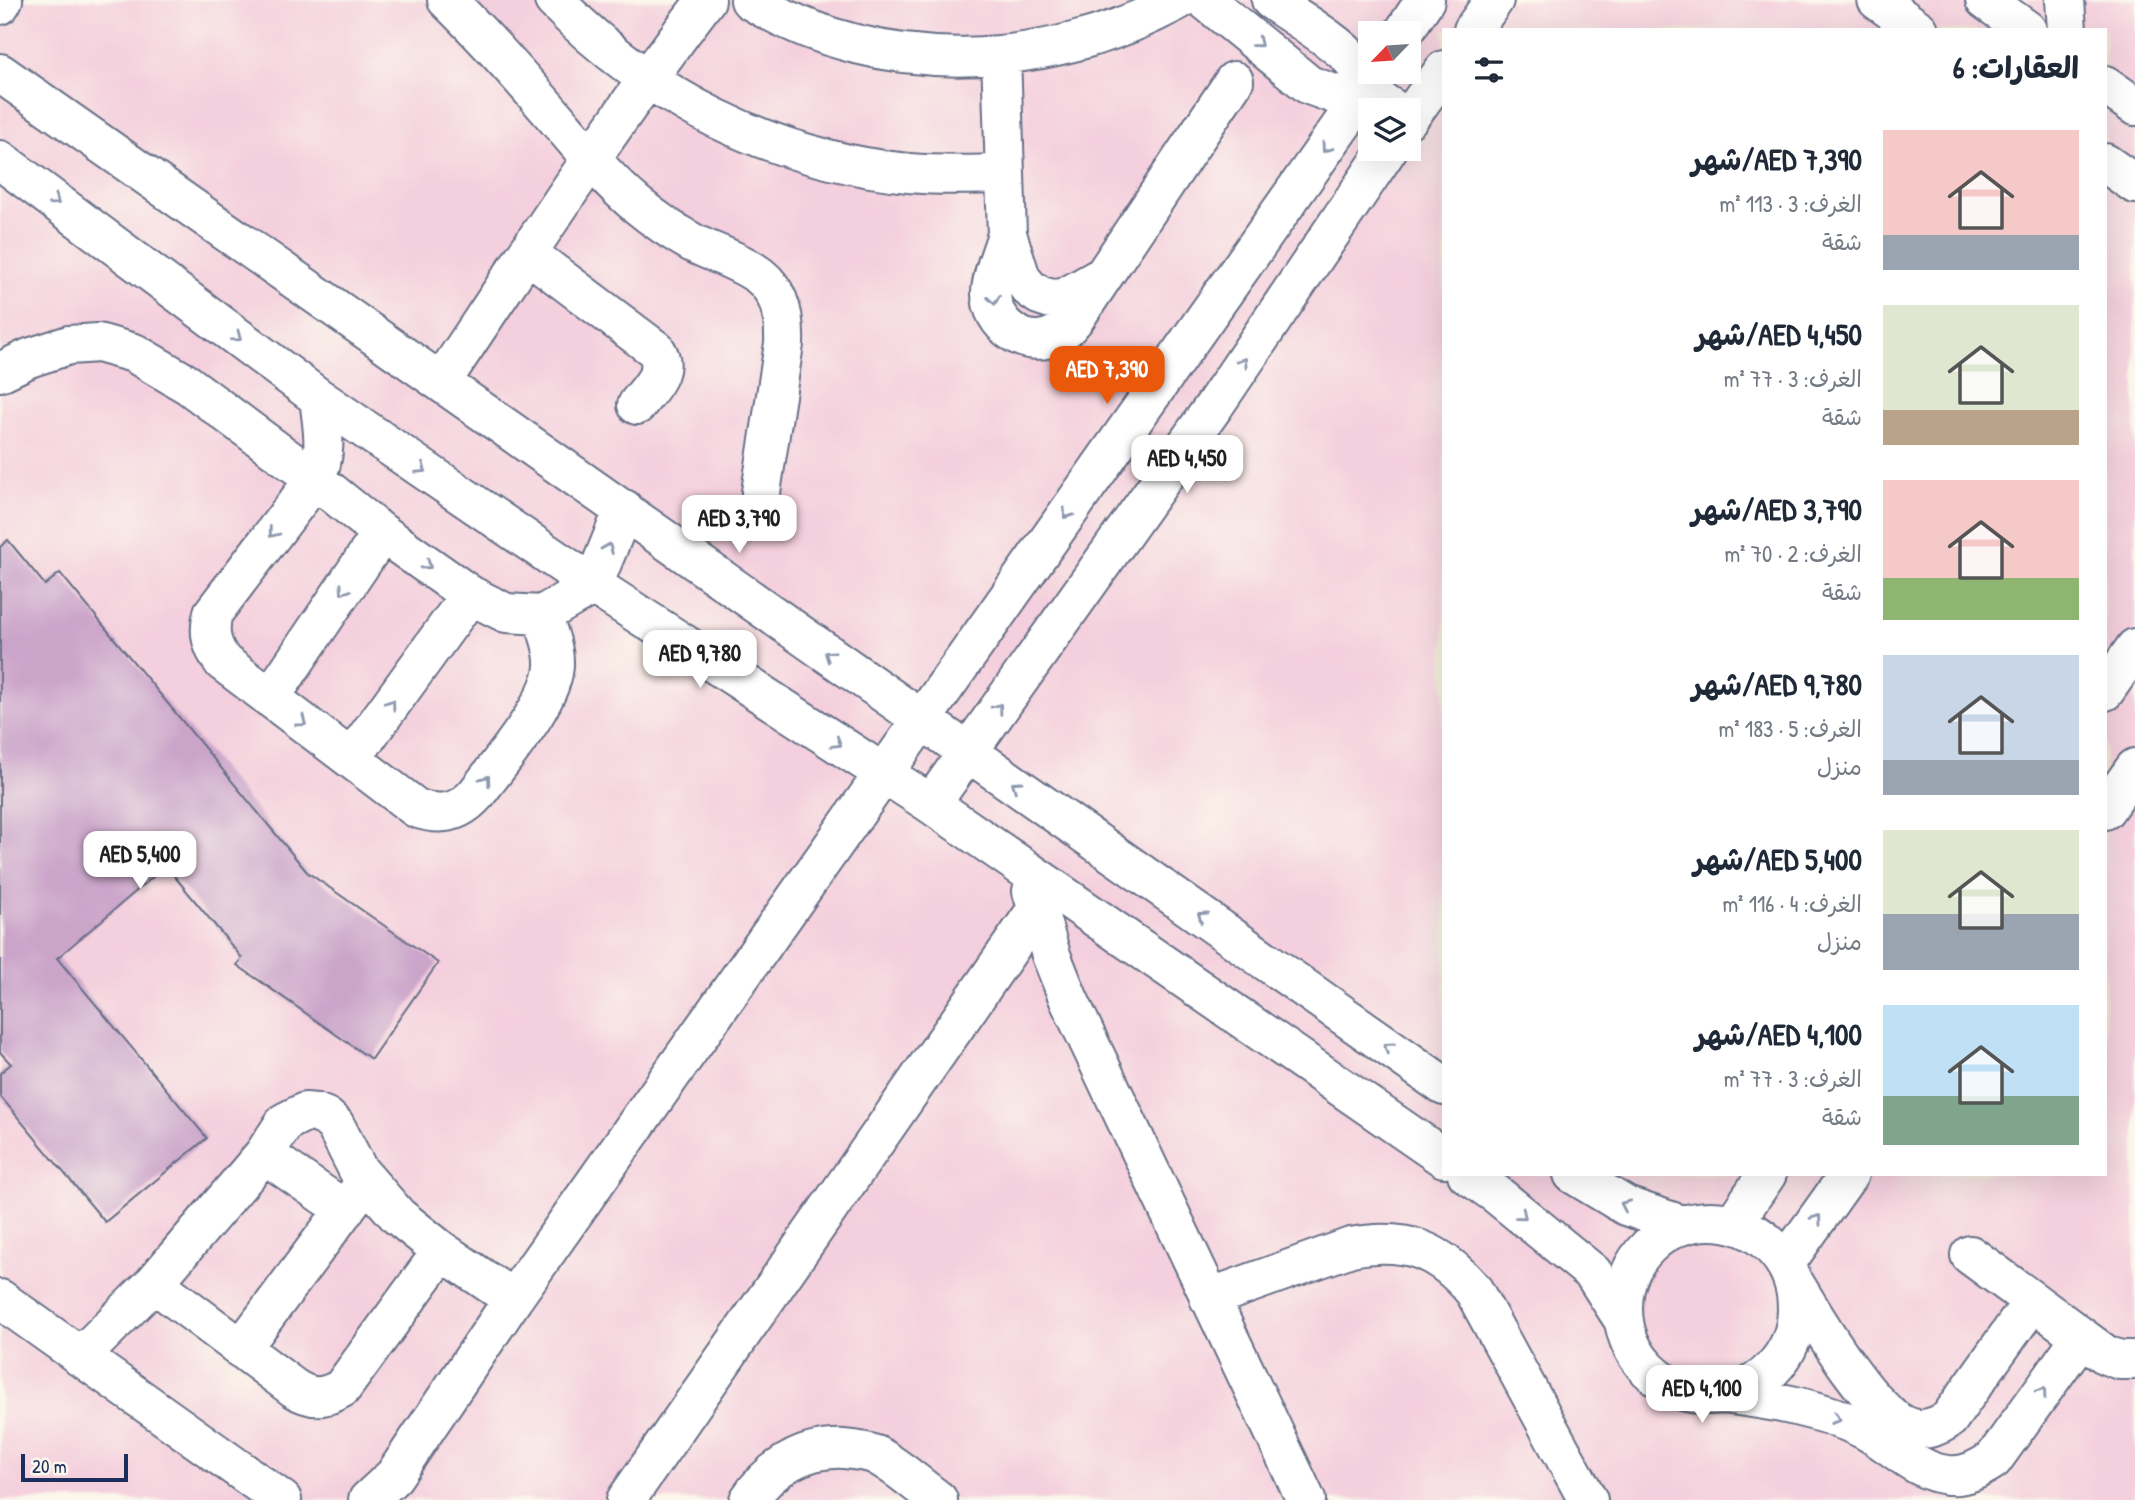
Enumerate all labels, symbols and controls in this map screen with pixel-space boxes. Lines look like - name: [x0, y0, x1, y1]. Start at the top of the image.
- north arrow: [1358, 21, 1421, 84]
- map controls: [1358, 21, 1421, 161]
- one-way arrow: [1250, 35, 1263, 47]
- text: العقارات: 6: [1953, 47, 2079, 87]
- icon: filters: [1470, 51, 1508, 89]
- button: layers: [1358, 98, 1421, 161]
- text: AED 7,390/شهر: [1692, 139, 1862, 179]
- one-way arrow: [1322, 140, 1334, 153]
- icon: home: [1939, 158, 2023, 242]
- text: الغرف: 3 · 113 m²: [1720, 188, 1862, 219]
- one-way arrow: [47, 193, 60, 205]
- text: شقة: [1822, 226, 1862, 257]
- one-way arrow: [986, 294, 1001, 306]
- text: AED 4,450/شهر: [1696, 314, 1862, 354]
- one-way arrow: [229, 329, 242, 341]
- icon: home: [1939, 333, 2023, 417]
- pin: AED 7,390: [1027, 346, 1187, 406]
- text: AED 7,390: [1066, 353, 1148, 384]
- one-way arrow: [1235, 357, 1248, 370]
- text: الغرف: 3 · 77 m²: [1724, 363, 1862, 394]
- text: شقة: [1822, 401, 1862, 432]
- pin: AED 4,450: [1107, 435, 1267, 495]
- text: AED 4,450: [1147, 442, 1227, 473]
- one-way arrow: [415, 461, 428, 474]
- text: AED 3,790/شهر: [1692, 489, 1862, 529]
- pin: AED 3,790: [659, 496, 819, 555]
- text: AED 3,790: [698, 502, 780, 533]
- one-way arrow: [1063, 506, 1075, 519]
- icon: home: [1939, 508, 2023, 592]
- one-way arrow: [268, 525, 281, 538]
- text: الغرف: 2 · 70 m²: [1724, 538, 1862, 569]
- one-way arrow: [600, 543, 614, 556]
- one-way arrow: [419, 557, 432, 569]
- text: شقة: [1822, 576, 1862, 607]
- one-way arrow: [340, 582, 352, 595]
- pin: AED 9,780: [620, 630, 780, 690]
- text: AED 9,780: [659, 637, 741, 668]
- one-way arrow: [824, 651, 837, 663]
- text: AED 9,780/شهر: [1692, 664, 1862, 704]
- icon: home: [1939, 683, 2023, 767]
- one-way arrow: [383, 699, 395, 712]
- one-way arrow: [990, 703, 1002, 716]
- text: الغرف: 5 · 183 m²: [1719, 713, 1862, 744]
- one-way arrow: [294, 714, 306, 726]
- one-way arrow: [829, 735, 842, 748]
- text: منزل: [1817, 751, 1862, 782]
- one-way arrow: [478, 775, 491, 788]
- one-way arrow: [1011, 781, 1024, 793]
- pin: AED 5,400: [60, 832, 220, 891]
- text: AED 5,400: [99, 838, 181, 869]
- text: AED 5,400/شهر: [1694, 839, 1862, 879]
- icon: home: [1939, 858, 2023, 942]
- text: الغرف: 4 · 116 m²: [1722, 888, 1862, 919]
- one-way arrow: [1197, 912, 1210, 924]
- text: منزل: [1817, 926, 1862, 957]
- text: AED 4,100/شهر: [1695, 1014, 1862, 1054]
- icon: home: [1939, 1033, 2023, 1117]
- one-way arrow: [1383, 1042, 1396, 1055]
- text: الغرف: 3 · 77 m²: [1724, 1063, 1862, 1094]
- text: شقة: [1822, 1101, 1862, 1132]
- one-way arrow: [1620, 1199, 1632, 1213]
- one-way arrow: [1513, 1207, 1526, 1219]
- one-way arrow: [1809, 1214, 1821, 1227]
- pin: AED 4,100: [1622, 1366, 1782, 1425]
- text: AED 4,100: [1662, 1372, 1742, 1403]
- one-way arrow: [2034, 1387, 2046, 1399]
- one-way arrow: [1830, 1411, 1842, 1425]
- scale bar: [21, 1451, 128, 1483]
- text: 20 m: [32, 1453, 67, 1479]

